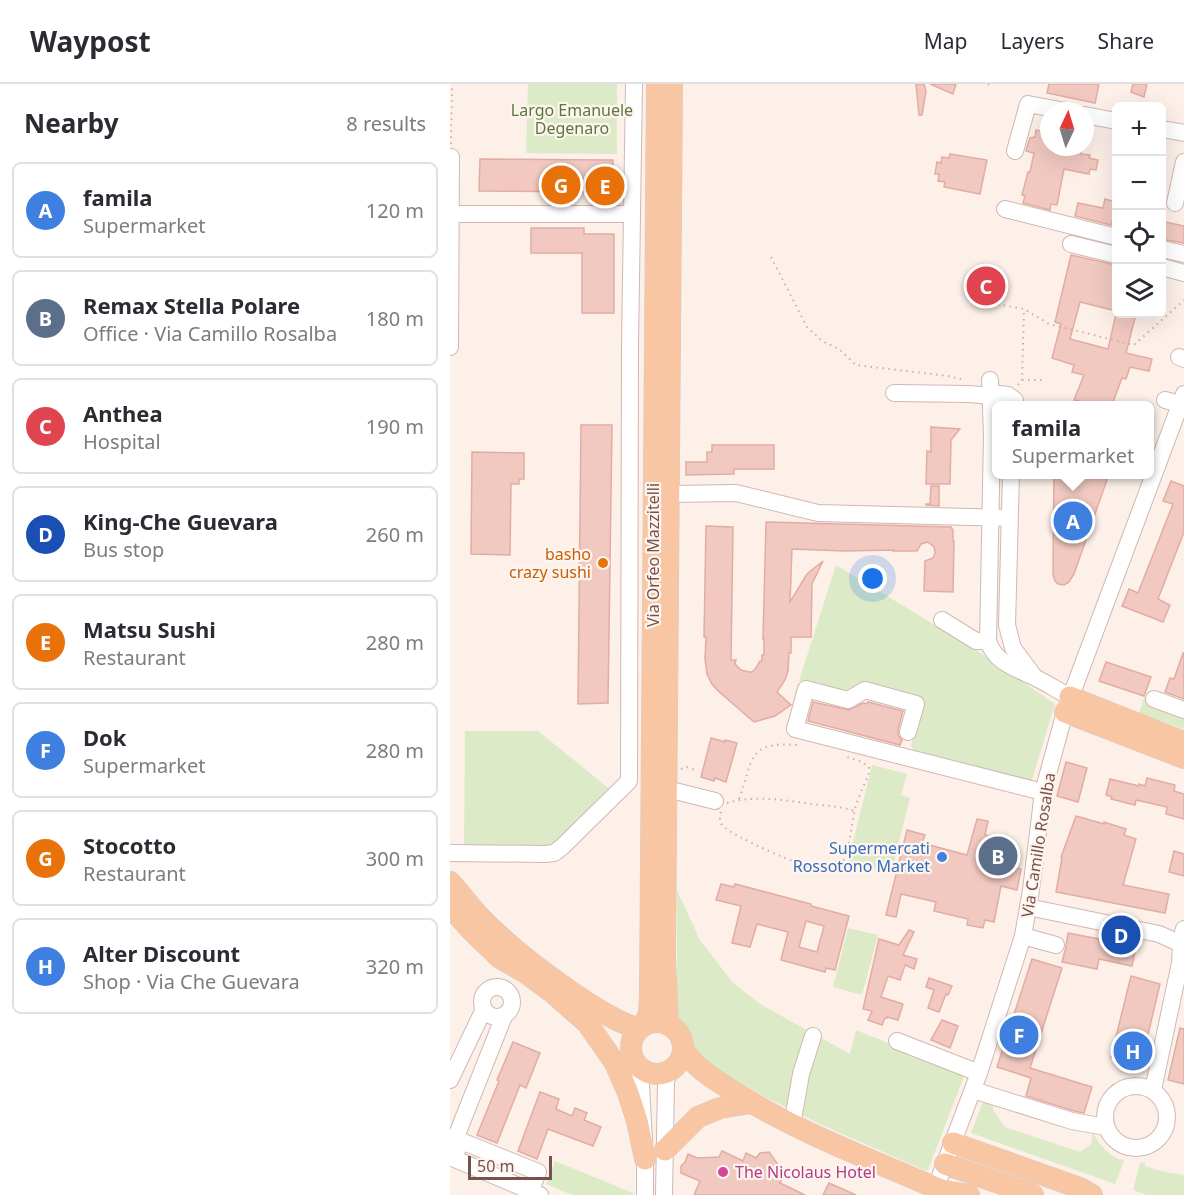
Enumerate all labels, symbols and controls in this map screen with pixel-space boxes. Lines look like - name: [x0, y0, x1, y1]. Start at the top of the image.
- text: Waypost: [30, 22, 151, 60]
- text: Map: [924, 27, 968, 55]
- text: Layers: [1001, 27, 1065, 55]
- text: Share: [1098, 27, 1154, 55]
- park label: Largo Emanuele Degenaro: [511, 99, 633, 139]
- north arrow: [1040, 102, 1094, 156]
- map controls: [1112, 102, 1166, 318]
- button: +: [1112, 102, 1166, 156]
- text: Nearby: [24, 105, 119, 141]
- text: 8 results: [346, 110, 426, 137]
- button: −: [1112, 156, 1166, 210]
- pin: G: [542, 162, 580, 208]
- pin: E: [586, 164, 624, 208]
- text: famila: [83, 182, 152, 212]
- text: A: [39, 197, 52, 224]
- text: 120 m: [366, 197, 424, 224]
- button: locate: [1112, 210, 1166, 264]
- text: Supermarket: [83, 212, 206, 239]
- pin: C: [966, 264, 1006, 308]
- button: layers: [1112, 264, 1166, 318]
- text: Remax Stella Polare: [83, 290, 300, 320]
- text: B: [39, 305, 52, 332]
- text: 180 m: [366, 305, 424, 332]
- text: Office · Via Camillo Rosalba: [83, 320, 337, 347]
- text: Anthea: [83, 398, 163, 428]
- popup: [992, 401, 1154, 479]
- text: famila: [1012, 412, 1081, 442]
- text: C: [39, 413, 52, 440]
- text: 190 m: [366, 413, 424, 440]
- text: Hospital: [83, 428, 161, 455]
- text: Supermarket: [1012, 442, 1134, 469]
- street label: Via Orfeo Mazzitelli: [642, 483, 664, 627]
- pin: A: [1054, 498, 1092, 544]
- text: King-Che Guevara: [83, 506, 278, 536]
- text: D: [38, 521, 53, 548]
- text: 260 m: [366, 521, 424, 548]
- text: Bus stop: [83, 536, 164, 563]
- place label: basho crazy sushi: [509, 543, 591, 583]
- marker: basho crazy sushi: [596, 556, 610, 570]
- your location: [858, 564, 887, 593]
- text: Matsu Sushi: [83, 614, 216, 644]
- text: E: [40, 629, 51, 656]
- text: 280 m: [366, 629, 424, 656]
- text: Restaurant: [83, 644, 186, 671]
- text: Dok: [83, 722, 127, 752]
- text: F: [40, 737, 51, 764]
- text: 280 m: [366, 737, 424, 764]
- text: Supermarket: [83, 752, 206, 779]
- street label: Via Camillo Rosalba: [1016, 771, 1060, 919]
- text: Stocotto: [83, 830, 176, 860]
- pin: B: [978, 834, 1018, 878]
- place label: Supermercati Rossotono Market: [793, 837, 930, 877]
- text: G: [38, 845, 53, 872]
- text: 300 m: [366, 845, 424, 872]
- marker: Supermercati Rossotono Market: [935, 850, 949, 864]
- text: Restaurant: [83, 860, 186, 887]
- pin: D: [1102, 912, 1140, 958]
- text: Alter Discount: [83, 938, 240, 968]
- text: H: [38, 953, 53, 980]
- text: 320 m: [366, 953, 424, 980]
- text: Shop · Via Che Guevara: [83, 968, 300, 995]
- pin: F: [1000, 1012, 1038, 1058]
- pin: H: [1114, 1028, 1152, 1074]
- scale bar: [468, 1153, 552, 1180]
- text: 50 m: [477, 1155, 514, 1177]
- place label: The Nicolaus Hotel: [735, 1161, 876, 1183]
- marker: The Nicolaus Hotel: [716, 1165, 730, 1179]

